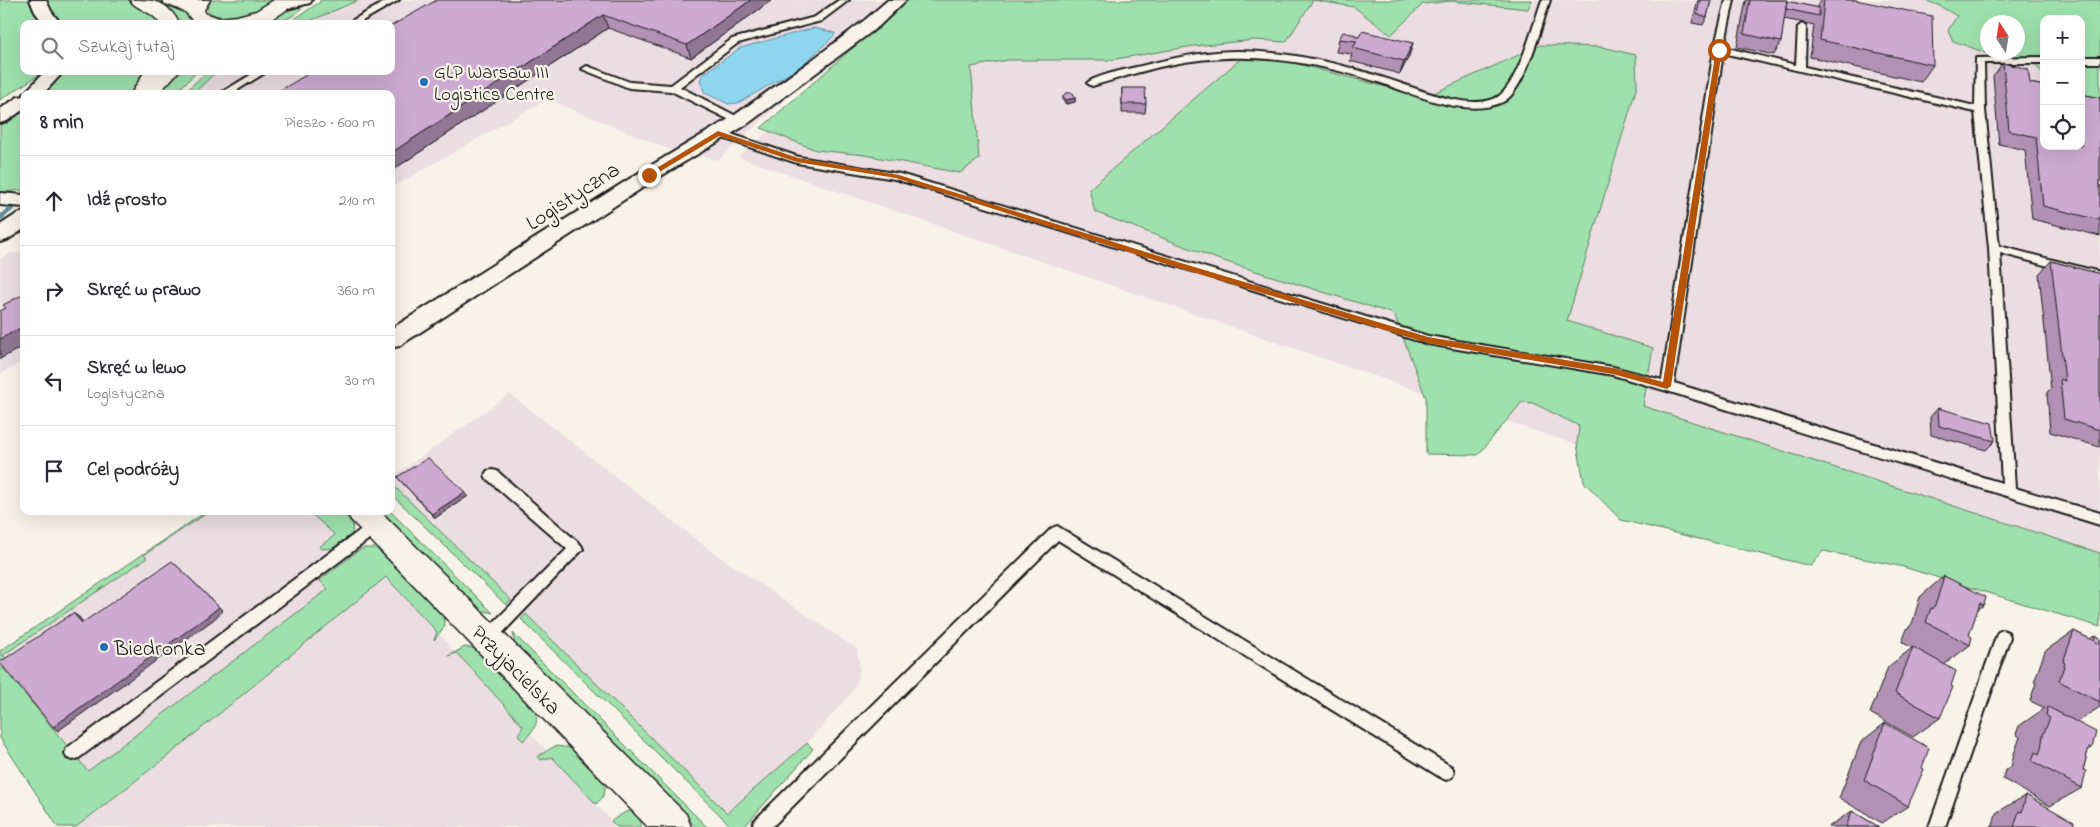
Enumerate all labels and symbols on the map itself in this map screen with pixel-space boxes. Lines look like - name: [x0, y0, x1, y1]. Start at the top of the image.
- north arrow: [1980, 15, 2025, 60]
- route start: [1708, 39, 1731, 62]
- place label: GLP Warsaw III Logistics Centre: [434, 60, 555, 111]
- marker: GLP Warsaw III Logistics Centre: [418, 76, 430, 88]
- street label: Logistyczna: [520, 155, 628, 241]
- route end: [638, 164, 661, 187]
- street label: Przyjacielska: [462, 619, 567, 724]
- place label: Biedronka: [113, 634, 206, 666]
- marker: Biedronka: [98, 641, 110, 653]

